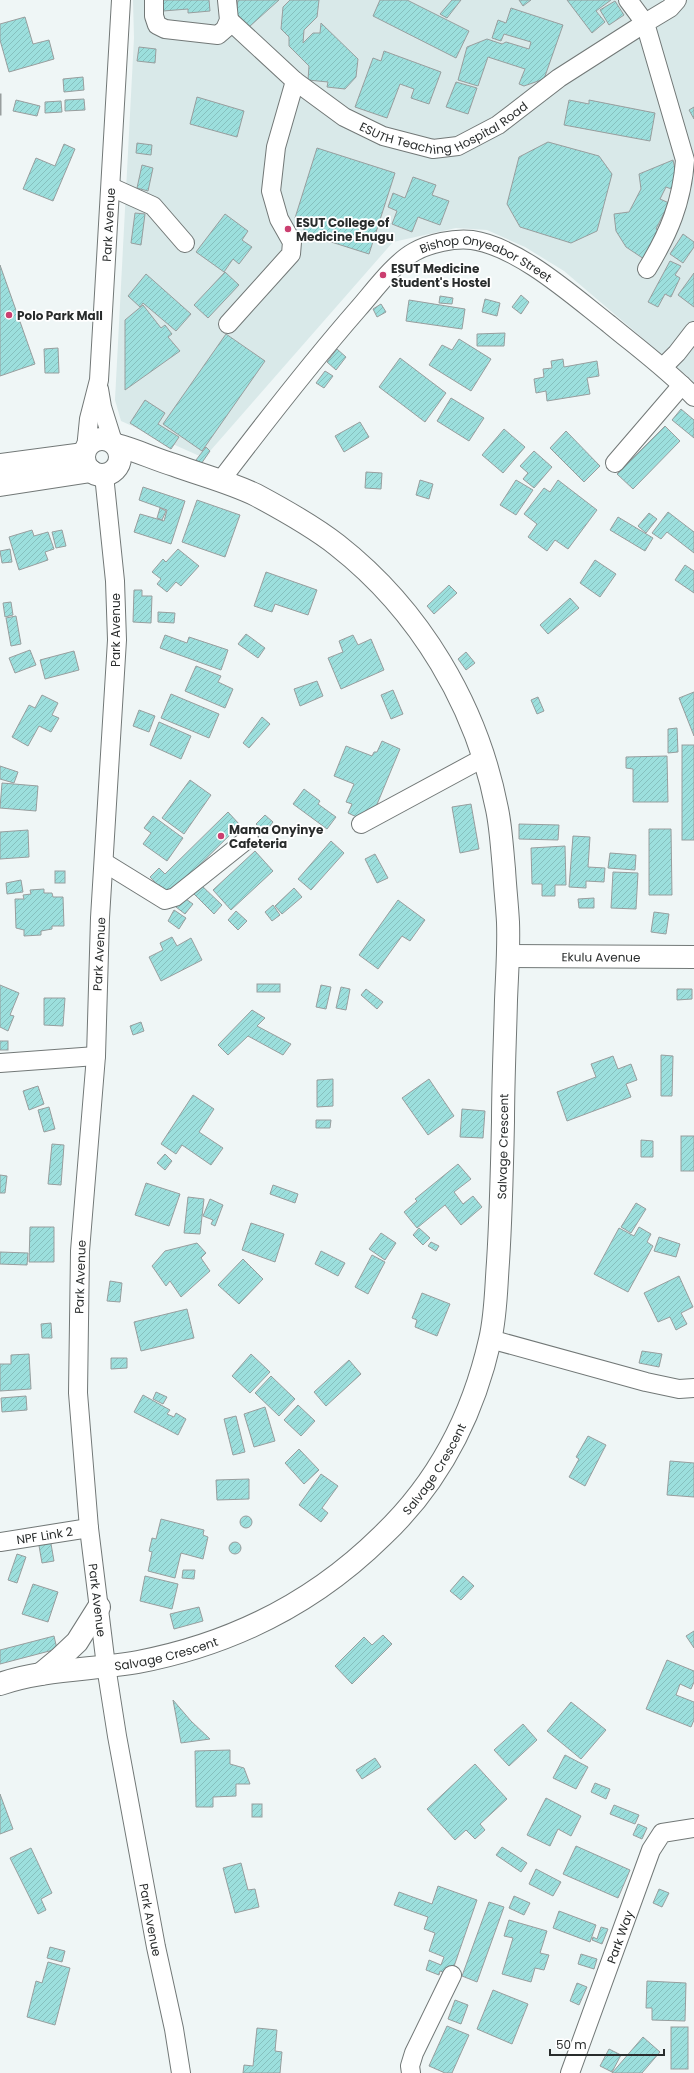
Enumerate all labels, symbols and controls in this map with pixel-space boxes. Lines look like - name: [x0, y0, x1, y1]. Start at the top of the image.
- street label: ESUTH Teaching Hospital Road: [357, 97, 531, 157]
- street label: Park Avenue: [97, 187, 119, 262]
- place label: ESUT College of Medicine Enugu: [296, 214, 394, 245]
- marker: ESUT College of Medicine Enugu: [283, 224, 293, 234]
- street label: Bishop Onyeabor Street: [417, 231, 556, 285]
- place label: ESUT Medicine Student's Hostel: [391, 260, 491, 291]
- marker: ESUT Medicine Student's Hostel: [378, 270, 388, 280]
- place label: Polo Park Mall: [17, 307, 103, 324]
- marker: Polo Park Mall: [4, 310, 14, 320]
- street label: Park Avenue: [107, 593, 124, 667]
- place label: Mama Onyinye Cafeteria: [229, 821, 324, 852]
- marker: Mama Onyinye Cafeteria: [216, 831, 226, 841]
- street label: Park Avenue: [89, 917, 109, 991]
- street label: Ekulu Avenue: [561, 948, 641, 965]
- street label: Salvage Crescent: [493, 1093, 512, 1200]
- street label: Park Avenue: [70, 1240, 90, 1314]
- street label: Salvage Crescent: [398, 1420, 469, 1518]
- street label: NPF Link 2: [15, 1522, 74, 1548]
- street label: Park Avenue: [85, 1562, 111, 1638]
- street label: Salvage Crescent: [113, 1632, 220, 1674]
- street label: Park Avenue: [136, 1882, 166, 1958]
- street label: Park Way: [602, 1907, 637, 1966]
- scale bar: [550, 2031, 664, 2057]
- text: 50 m: [556, 2036, 587, 2053]

